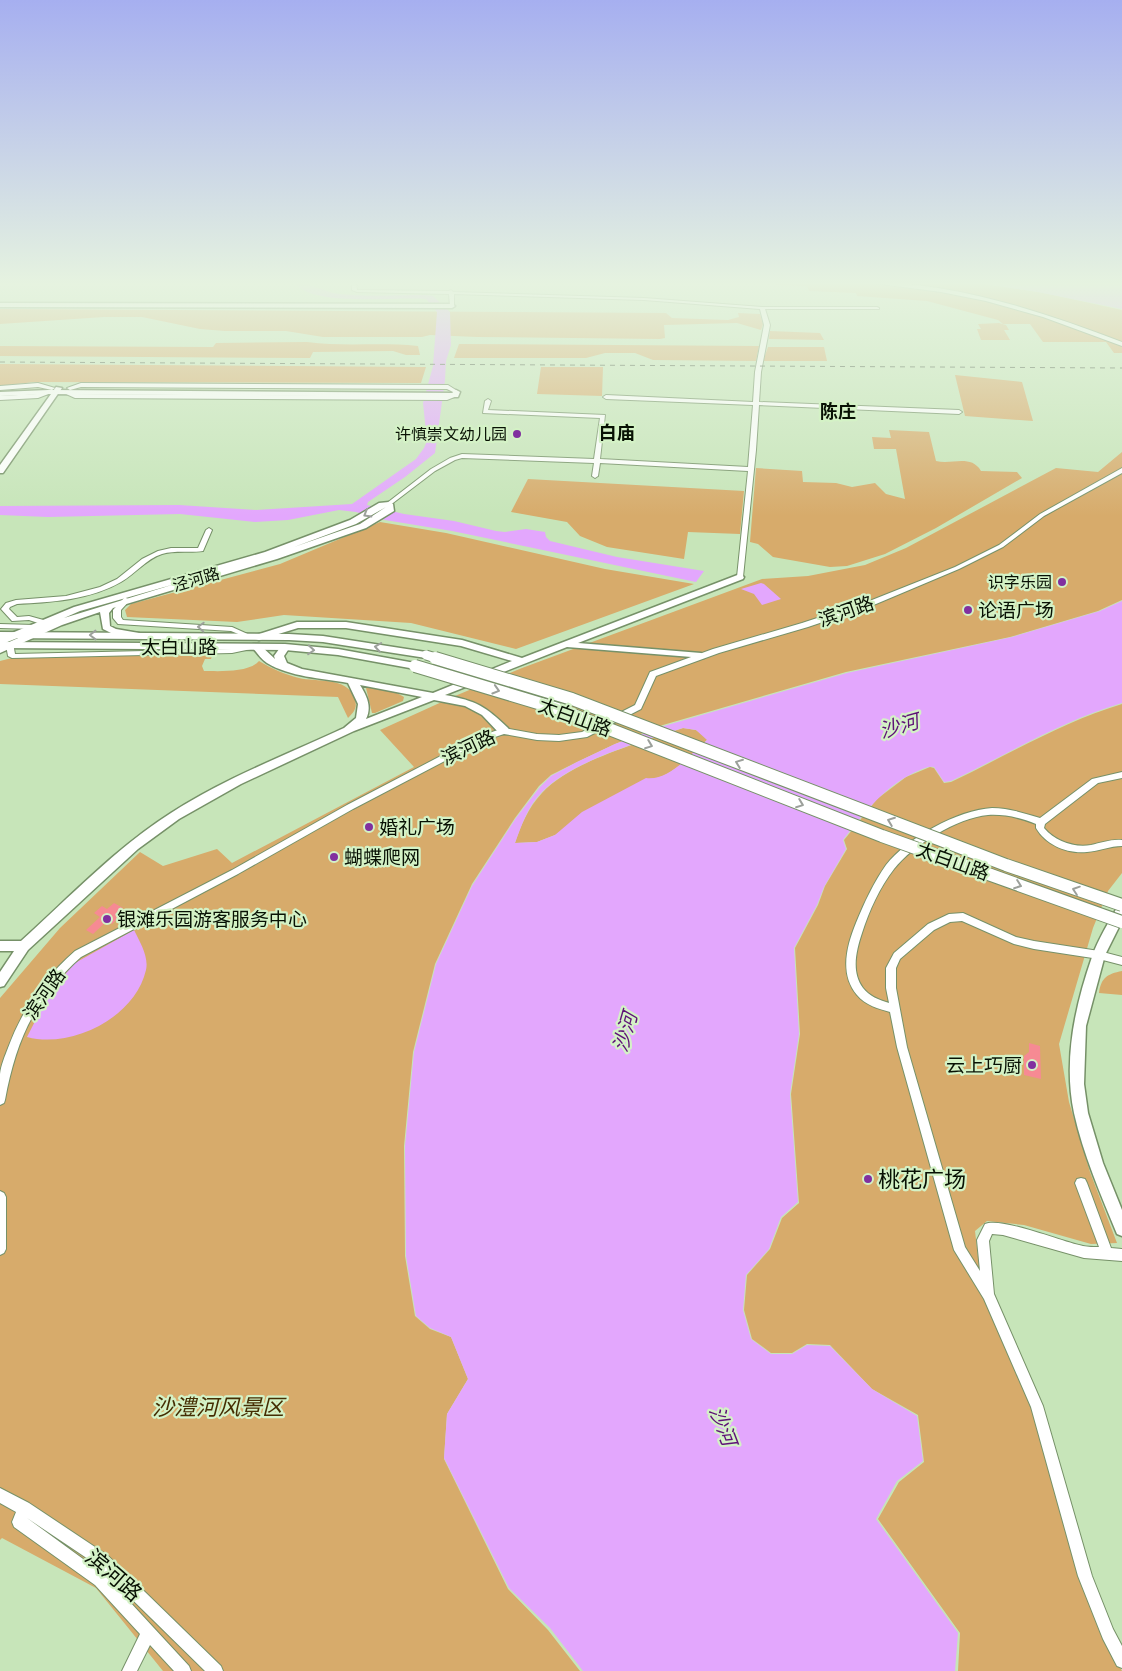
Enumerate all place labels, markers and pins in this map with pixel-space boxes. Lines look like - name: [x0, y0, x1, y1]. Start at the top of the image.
- place label: 许慎崇文幼儿园: [395, 423, 507, 447]
- marker: 许慎崇文幼儿园: [511, 428, 523, 440]
- place label: 识字乐园: [988, 571, 1052, 595]
- marker: 识字乐园: [1056, 576, 1068, 588]
- place label: 论语广场: [978, 597, 1054, 626]
- marker: 论语广场: [962, 604, 974, 616]
- place label: 婚礼广场: [379, 814, 455, 843]
- marker: 婚礼广场: [363, 821, 375, 833]
- place label: 蝴蝶爬网: [344, 844, 420, 873]
- marker: 蝴蝶爬网: [328, 851, 340, 863]
- place label: 银滩乐园游客服务中心: [117, 906, 307, 935]
- marker: 银滩乐园游客服务中心: [101, 913, 113, 925]
- place label: 云上巧厨: [946, 1052, 1022, 1081]
- marker: 云上巧厨: [1026, 1059, 1038, 1071]
- place label: 桃花广场: [878, 1164, 966, 1197]
- marker: 桃花广场: [862, 1173, 874, 1185]

